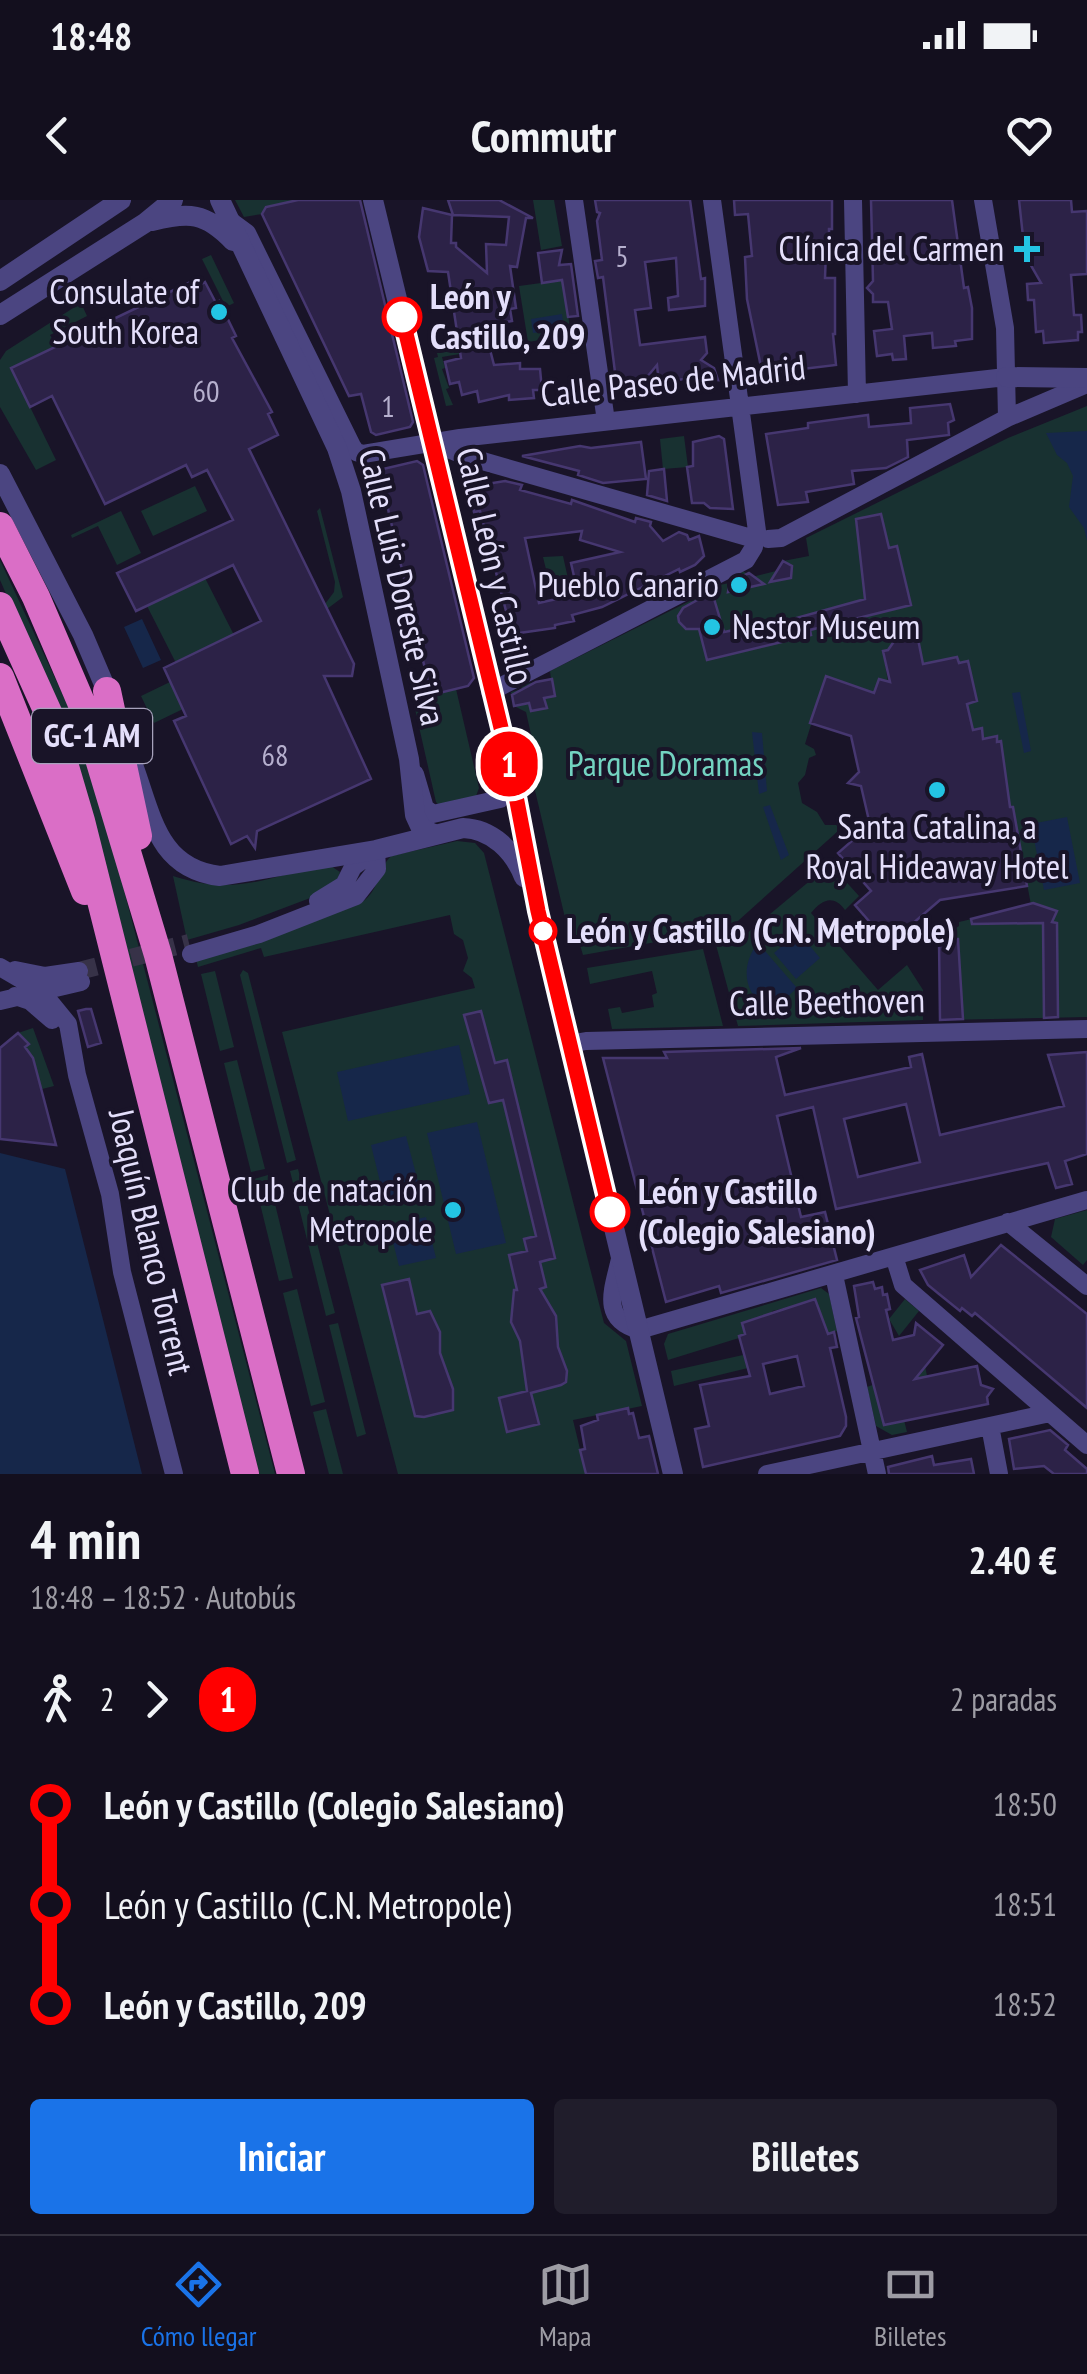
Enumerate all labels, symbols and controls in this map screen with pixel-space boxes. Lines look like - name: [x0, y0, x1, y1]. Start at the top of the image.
- text: 18:48: [50, 11, 132, 60]
- text: Commutr: [471, 106, 616, 164]
- icon: back: [30, 108, 85, 163]
- icon: heart: [1002, 108, 1057, 163]
- place label: Clínica del Carmen: [778, 225, 1004, 271]
- house number: 5: [615, 236, 629, 275]
- marker: Clínica del Carmen: [1014, 236, 1040, 262]
- place label: Consulate of South Korea: [49, 268, 201, 354]
- place label: León y Castillo, 209: [430, 273, 586, 359]
- marker: León y Castillo, 209: [383, 298, 421, 336]
- marker: Consulate of South Korea: [208, 301, 230, 323]
- street label: Calle Paseo de Madrid: [538, 343, 808, 417]
- house number: 60: [193, 371, 220, 410]
- house number: 1: [381, 386, 395, 425]
- street label: Calle León y Castillo: [446, 443, 546, 689]
- street label: Calle Luis Doreste Silva: [349, 444, 457, 730]
- place label: Pueblo Canario: [537, 561, 719, 607]
- marker: Pueblo Canario: [728, 574, 750, 596]
- place label: Nestor Museum: [732, 603, 920, 649]
- marker: Nestor Museum: [701, 616, 723, 638]
- road number: GC-1 AM: [32, 709, 152, 763]
- line badge: 1: [476, 732, 542, 796]
- house number: 68: [262, 735, 289, 774]
- park label: Parque Doramas: [568, 740, 764, 786]
- text: 1: [501, 741, 517, 787]
- marker: Santa Catalina, a Royal Hideaway Hotel: [926, 779, 948, 801]
- place label: Santa Catalina, a Royal Hideaway Hotel: [806, 803, 1068, 889]
- place label: León y Castillo (C.N. Metropole): [566, 907, 955, 953]
- marker: León y Castillo (C.N. Metropole): [530, 918, 556, 944]
- street label: Calle Beethoven: [729, 976, 925, 1026]
- street label: Joaquín Blanco Torrent: [99, 1103, 205, 1380]
- place label: Club de natación Metropole: [230, 1166, 433, 1252]
- place label: León y Castillo (Colegio Salesiano): [638, 1168, 876, 1254]
- marker: León y Castillo (Colegio Salesiano): [591, 1193, 629, 1231]
- marker: Club de natación Metropole: [442, 1199, 464, 1221]
- text: 4 min: [30, 1503, 141, 1574]
- text: 2.40 €: [968, 1535, 1057, 1584]
- text: 18:48 – 18:52 · Autobús: [30, 1576, 296, 1618]
- icon: walk: [30, 1672, 85, 1727]
- icon: forward: [129, 1672, 184, 1727]
- text: 1: [219, 1676, 236, 1722]
- text: 2: [100, 1678, 114, 1720]
- text: 2 paradas: [950, 1678, 1057, 1720]
- text: León y Castillo (Colegio Salesiano): [104, 1780, 565, 1829]
- text: 18:50: [993, 1783, 1057, 1825]
- text: León y Castillo (C.N. Metropole): [104, 1880, 511, 1929]
- text: 18:51: [993, 1883, 1057, 1925]
- text: León y Castillo, 209: [104, 1980, 367, 2029]
- text: 18:52: [993, 1983, 1057, 2025]
- button: Iniciar: [30, 2099, 534, 2214]
- button: Billetes: [554, 2099, 1057, 2214]
- tab: Cómo llegar: [141, 2257, 256, 2354]
- tab: Mapa: [538, 2257, 593, 2354]
- tab: Billetes: [874, 2257, 946, 2354]

